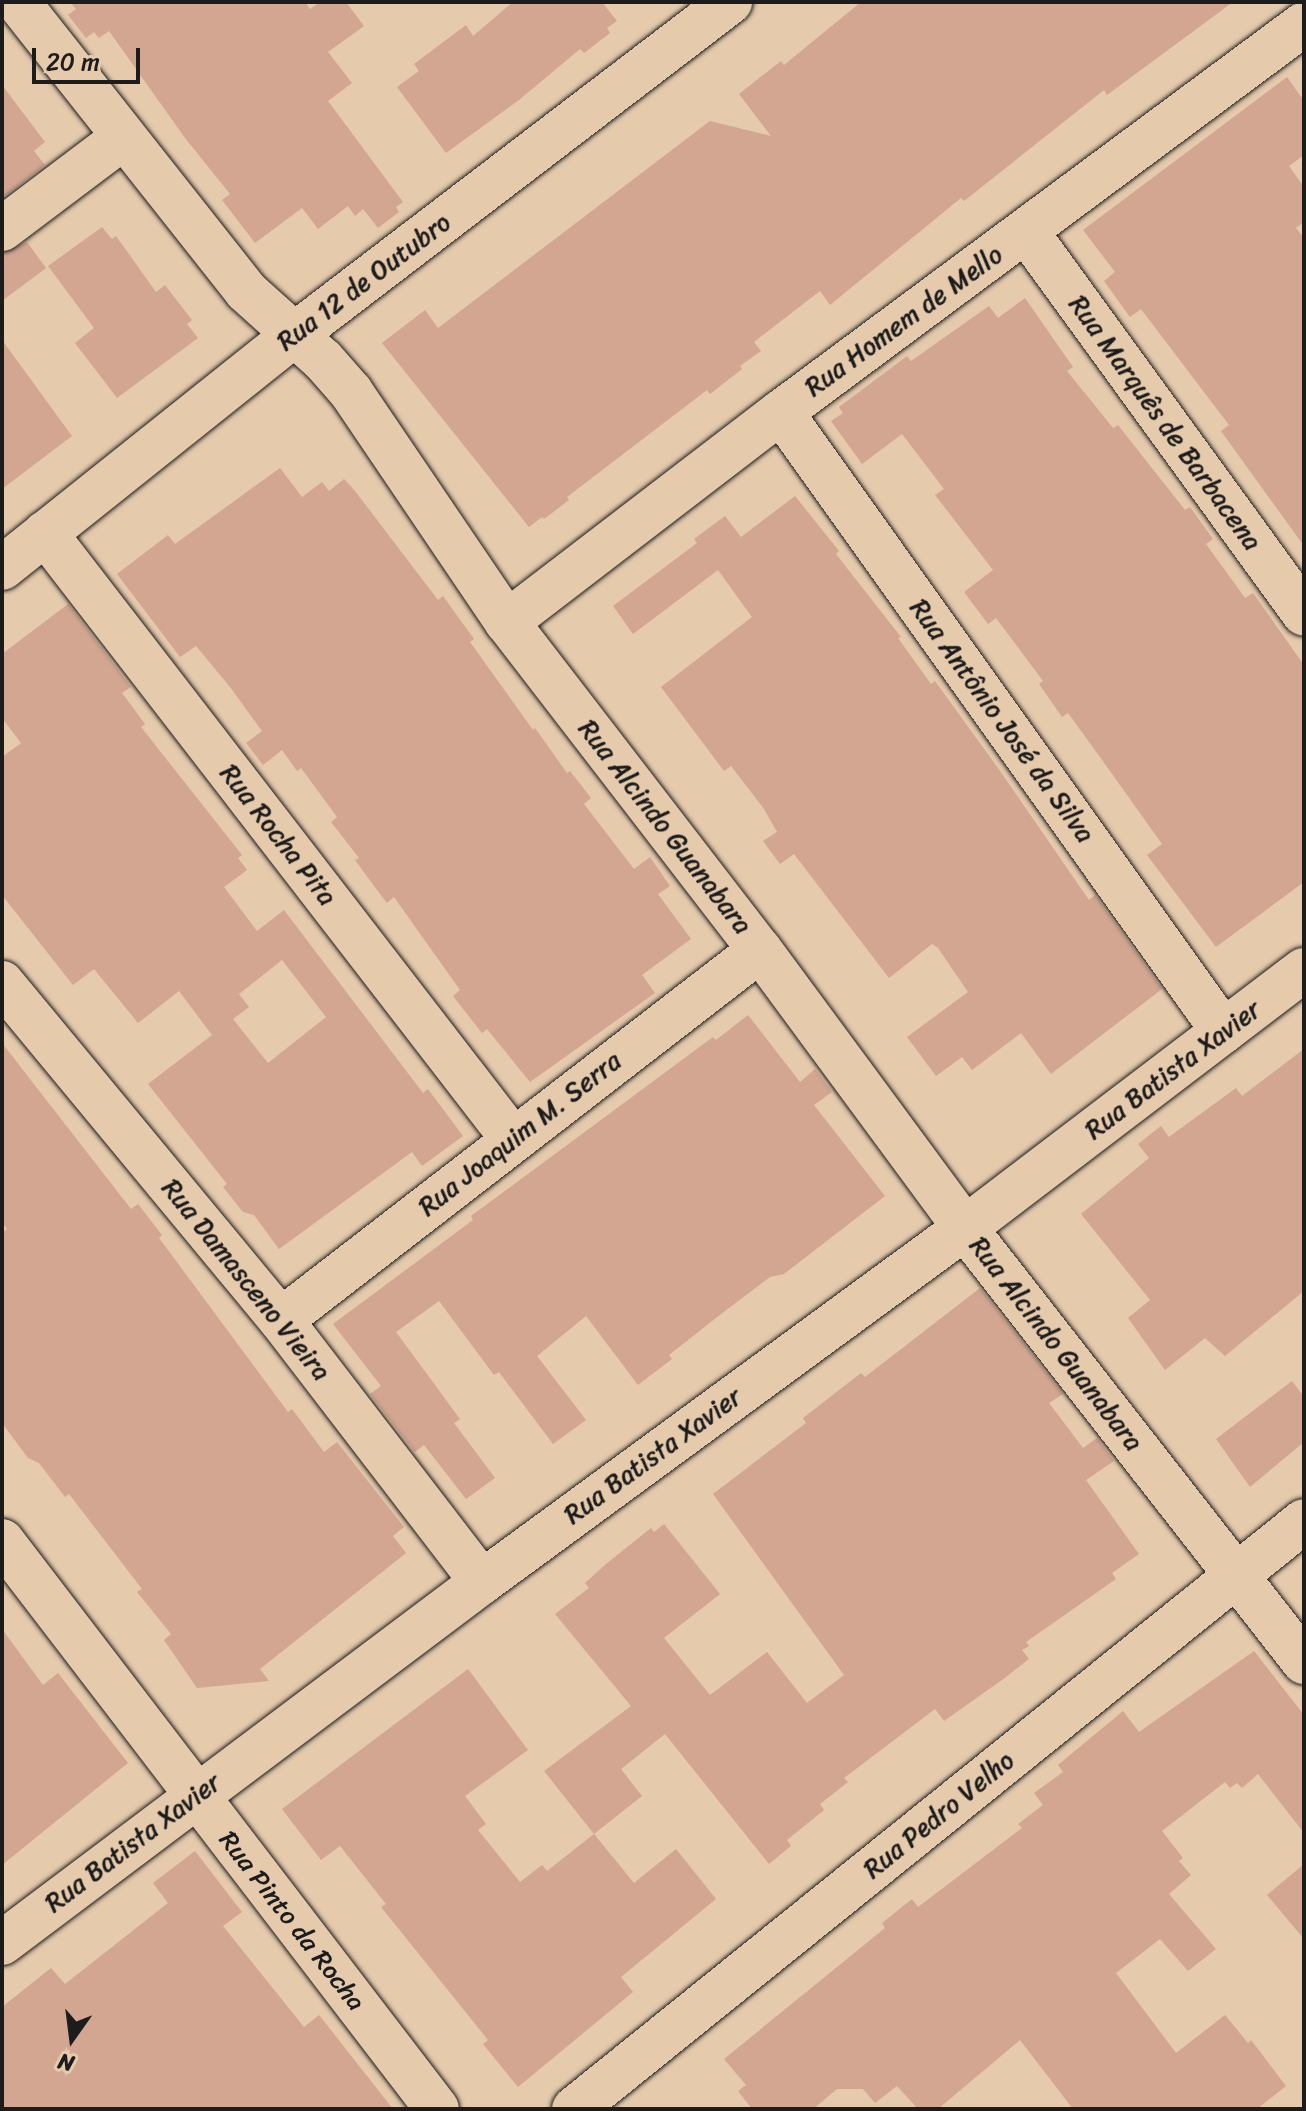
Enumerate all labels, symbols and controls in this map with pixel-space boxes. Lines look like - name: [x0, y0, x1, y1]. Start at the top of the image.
- scale bar: [36, 32, 144, 82]
- text: 20 m: [46, 41, 100, 83]
- street label: Rua 12 de Outubro: [271, 206, 457, 358]
- street label: Rua Homem de Mello: [799, 239, 1009, 403]
- street label: Rua Marquês de Barbacena: [1063, 290, 1267, 556]
- street label: Rua Antônio José da Silva: [903, 593, 1101, 849]
- street label: Rua Alcindo Guanabara: [572, 714, 758, 940]
- street label: Rua Rocha Pita: [213, 758, 343, 912]
- street label: Rua Batista Xavier: [1080, 994, 1266, 1146]
- street label: Rua Joaquim M. Serra: [413, 1045, 627, 1223]
- street label: Rua Damasceno Vieira: [155, 1173, 337, 1387]
- street label: Rua Alcindo Guanabara: [963, 1231, 1149, 1457]
- street label: Rua Batista Xavier: [559, 1382, 747, 1530]
- street label: Rua Pedro Velho: [858, 1745, 1020, 1885]
- street label: Rua Batista Xavier: [40, 1767, 226, 1919]
- street label: Rua Pinto da Rocha: [212, 1825, 372, 2017]
- north arrow: [32, 1999, 112, 2079]
- text: N: [54, 2042, 78, 2084]

